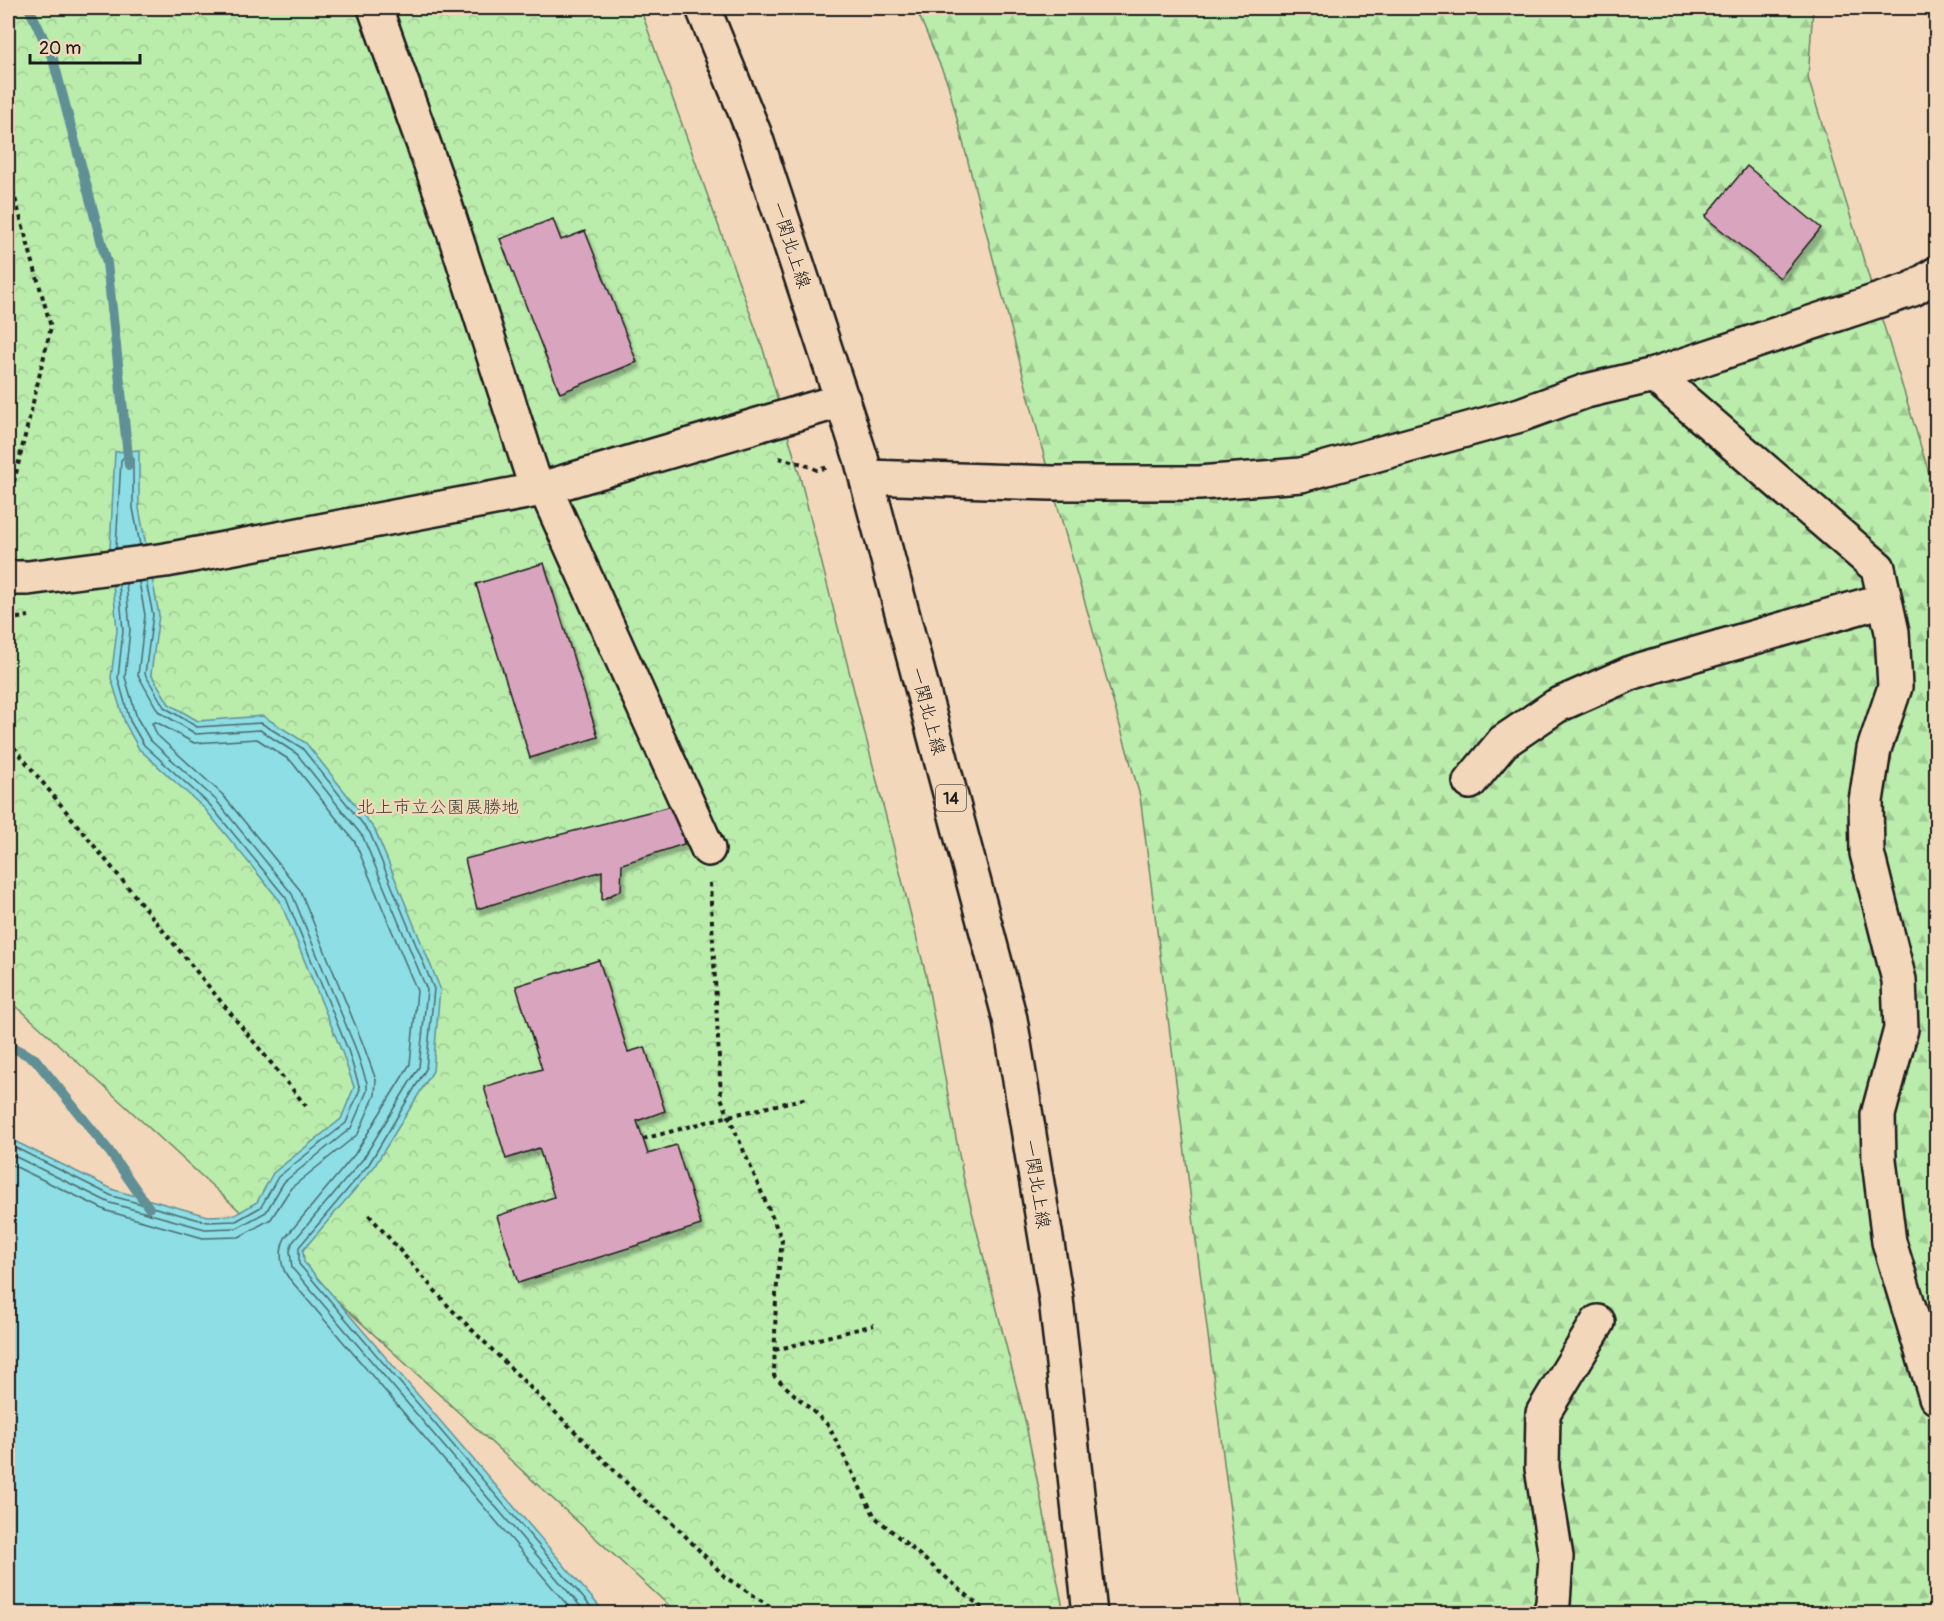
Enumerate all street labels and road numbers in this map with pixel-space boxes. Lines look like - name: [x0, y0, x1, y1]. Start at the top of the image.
- street label: 一関北上線: [766, 199, 815, 292]
- street label: 一関北上線: [905, 665, 950, 758]
- road number: 14: [936, 785, 966, 811]
- street label: 一関北上線: [1018, 1138, 1055, 1230]

